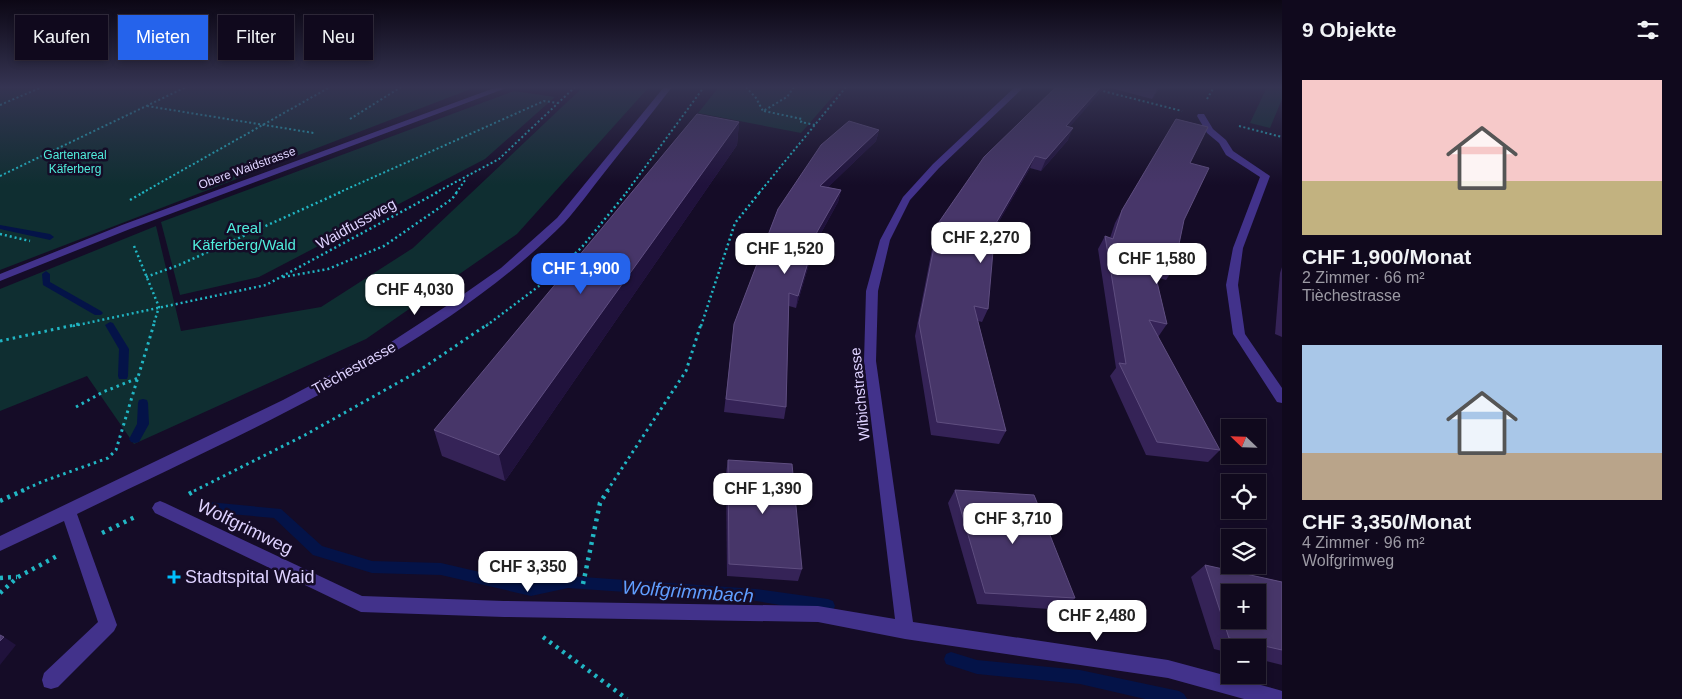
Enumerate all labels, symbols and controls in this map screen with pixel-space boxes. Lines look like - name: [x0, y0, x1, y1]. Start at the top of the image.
- chip: Kaufen: [15, 15, 108, 60]
- chip: Mieten: [118, 15, 208, 60]
- chip: Filter: [218, 15, 294, 60]
- chip: Neu: [304, 15, 373, 60]
- icon: filters: [1634, 16, 1662, 44]
- text: 9 Objekte: [1302, 18, 1397, 41]
- icon: home: [1437, 113, 1527, 203]
- street label: Obere Waidstrasse: [197, 144, 298, 192]
- park label: Gartenareal Käferberg: [43, 148, 107, 176]
- street label: Waidfussweg: [313, 195, 399, 252]
- park label: Areal Käferberg/Wald: [192, 219, 296, 253]
- pin: CHF 2,270: [924, 222, 1038, 264]
- text: CHF 2,270: [942, 229, 1020, 246]
- pin: CHF 1,520: [728, 232, 842, 275]
- text: CHF 1,520: [746, 240, 824, 257]
- pin: CHF 1,580: [1100, 242, 1214, 285]
- text: CHF 1,900/Monat: [1302, 245, 1471, 268]
- text: CHF 1,580: [1118, 250, 1196, 267]
- pin: CHF 1,900: [524, 252, 638, 295]
- text: CHF 1,900: [542, 260, 620, 277]
- text: 2 Zimmer · 66 m²: [1302, 269, 1425, 286]
- pin: CHF 4,030: [358, 274, 472, 316]
- text: CHF 4,030: [376, 281, 454, 298]
- text: Tièchestrasse: [1302, 287, 1401, 304]
- street label: Tièchestrasse: [309, 338, 398, 397]
- street label: Wibichstrasse: [846, 347, 873, 441]
- icon: home: [1437, 378, 1527, 468]
- north arrow: [1221, 419, 1266, 464]
- map controls: [1221, 419, 1266, 684]
- pin: CHF 1,390: [706, 472, 820, 515]
- button: locate: [1221, 474, 1266, 519]
- text: CHF 1,390: [724, 480, 802, 497]
- street label: Wolfgrimweg: [194, 495, 296, 559]
- pin: CHF 3,710: [956, 502, 1070, 545]
- text: CHF 3,710: [974, 510, 1052, 527]
- text: CHF 3,350/Monat: [1302, 510, 1471, 533]
- button: layers: [1221, 529, 1266, 574]
- text: 4 Zimmer · 96 m²: [1302, 534, 1425, 551]
- pin: CHF 3,350: [471, 550, 585, 593]
- text: Wolfgrimweg: [1302, 552, 1394, 569]
- text: CHF 3,350: [489, 558, 567, 575]
- place label: Stadtspital Waid: [185, 567, 314, 587]
- marker: Stadtspital Waid: [167, 570, 181, 584]
- water label: Wolfgrimmbach: [621, 576, 755, 607]
- button: +: [1221, 584, 1266, 629]
- pin: CHF 2,480: [1040, 600, 1154, 642]
- text: CHF 2,480: [1058, 607, 1136, 624]
- button: −: [1221, 639, 1266, 684]

